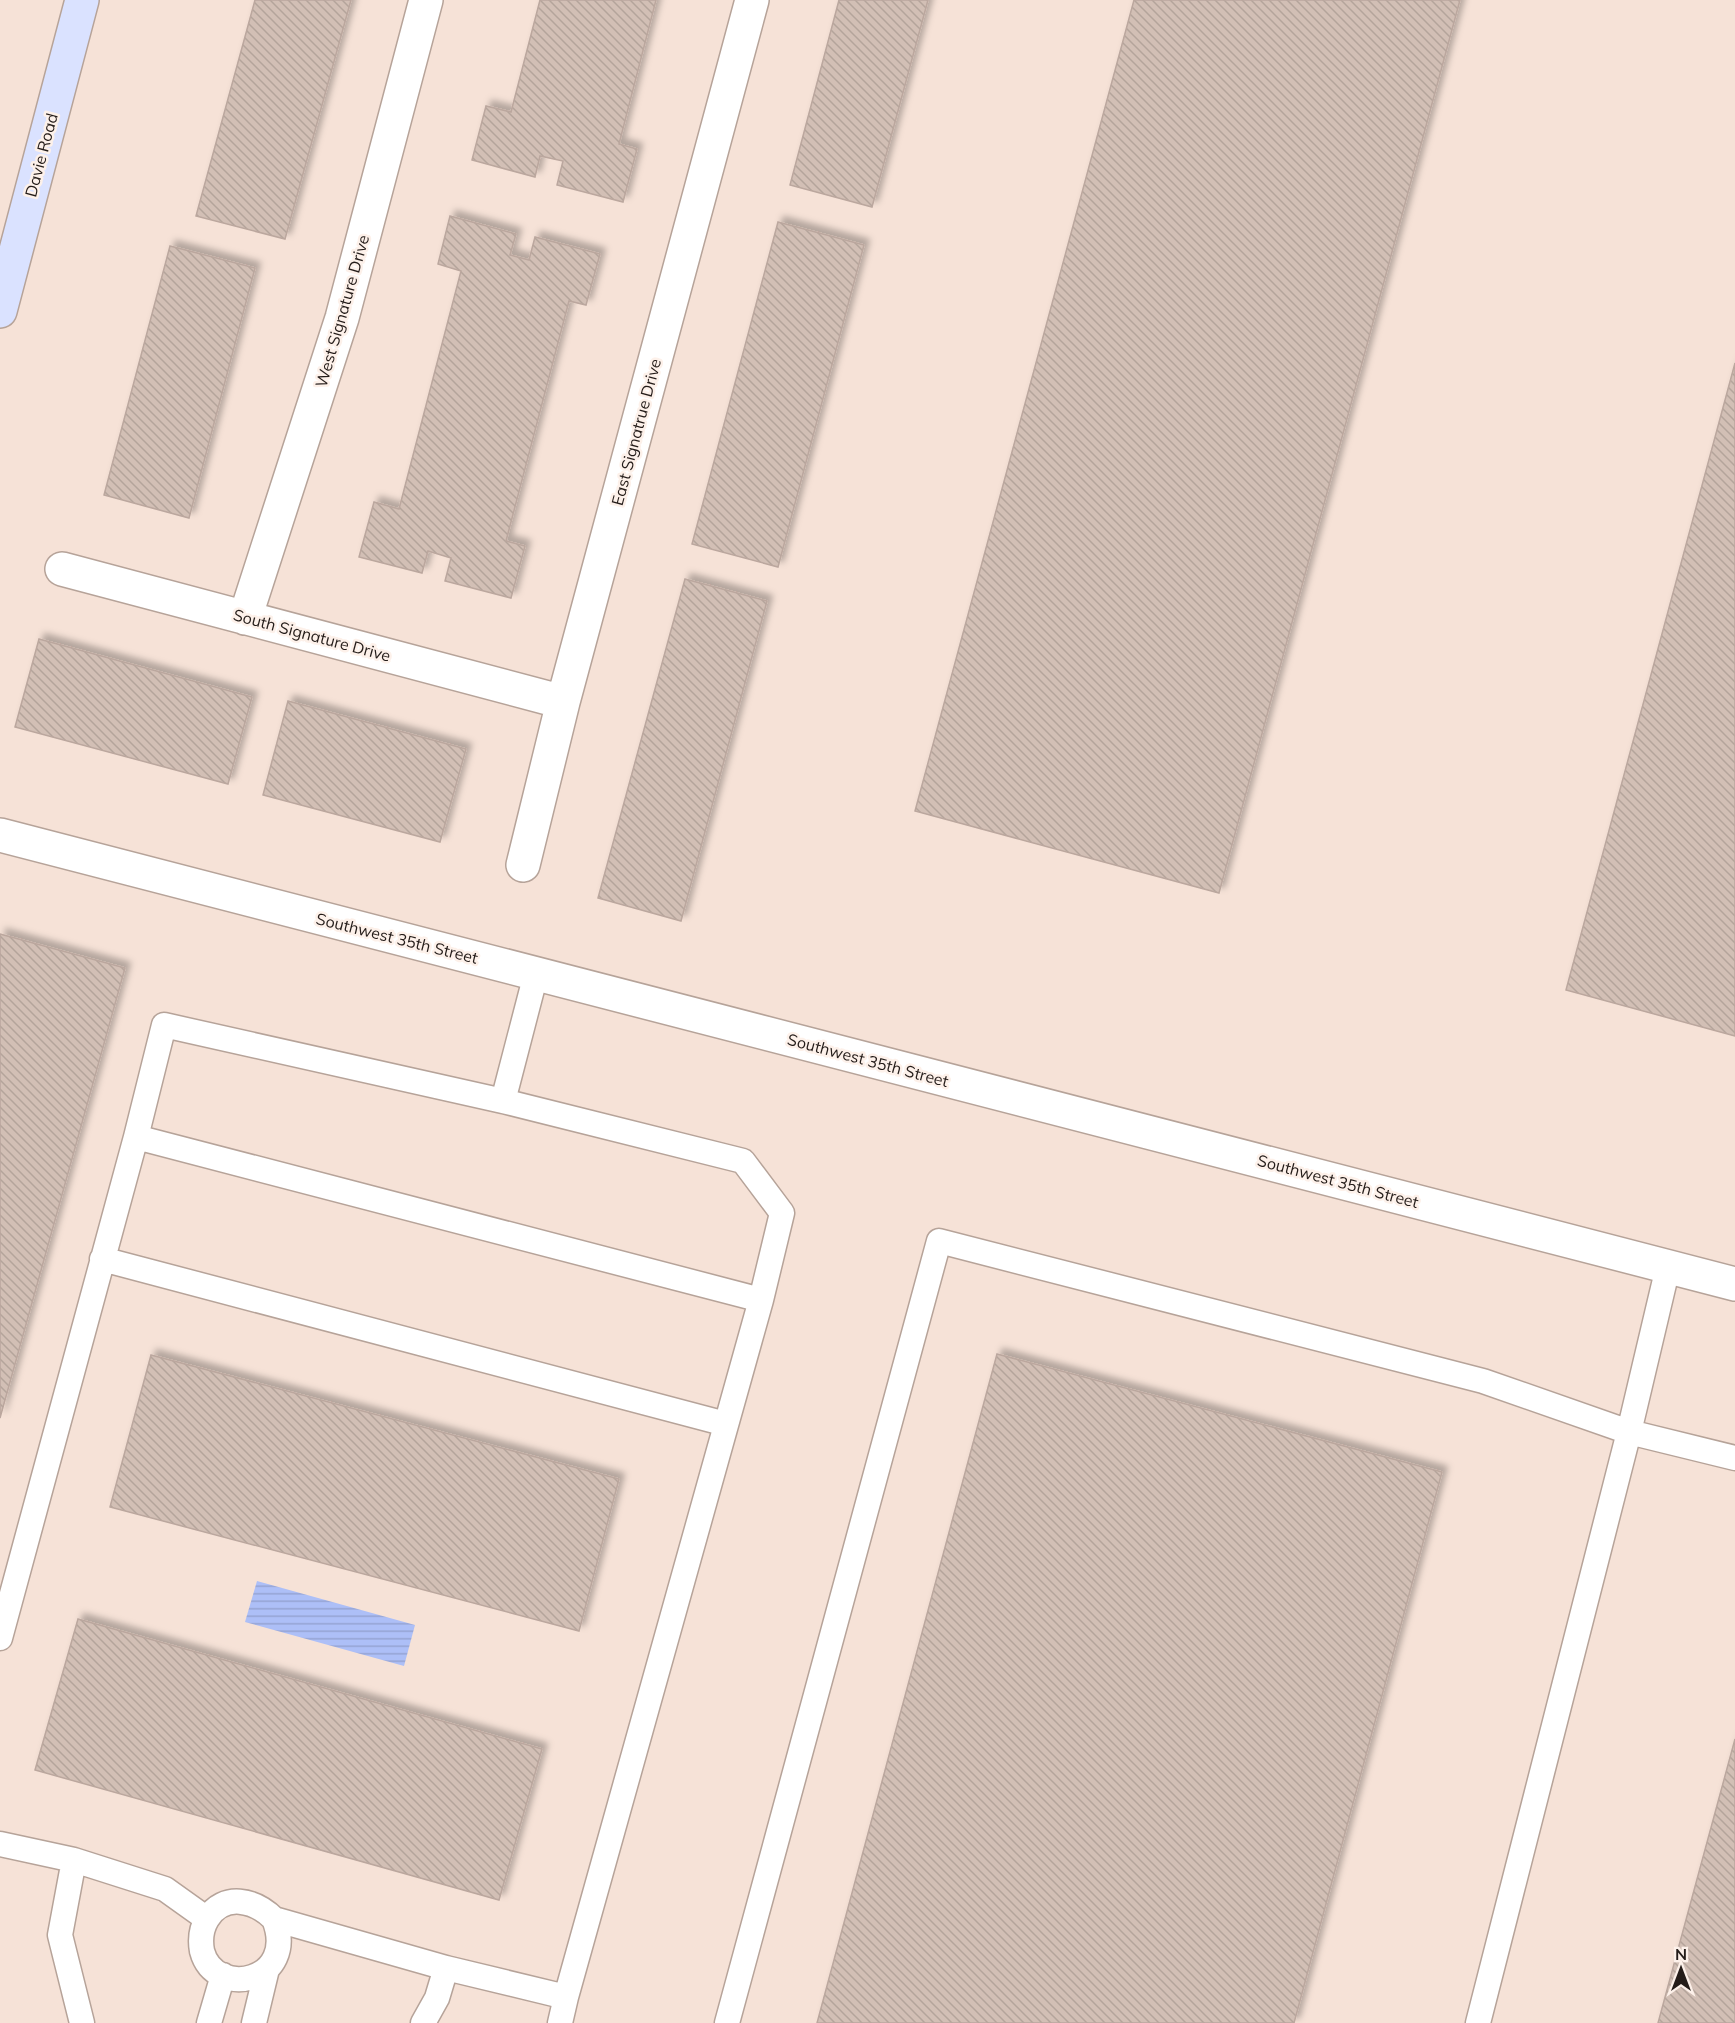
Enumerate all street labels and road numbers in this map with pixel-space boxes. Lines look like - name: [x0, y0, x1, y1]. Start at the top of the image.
- street label: Davie Road: [20, 111, 62, 199]
- street label: West Signature Drive: [311, 232, 373, 390]
- street label: East Signatrue Drive: [607, 356, 665, 508]
- street label: South Signature Drive: [231, 604, 393, 666]
- street label: Southwest 35th Street: [314, 908, 480, 968]
- street label: Southwest 35th Street: [785, 1029, 951, 1091]
- street label: Southwest 35th Street: [1255, 1150, 1421, 1212]

